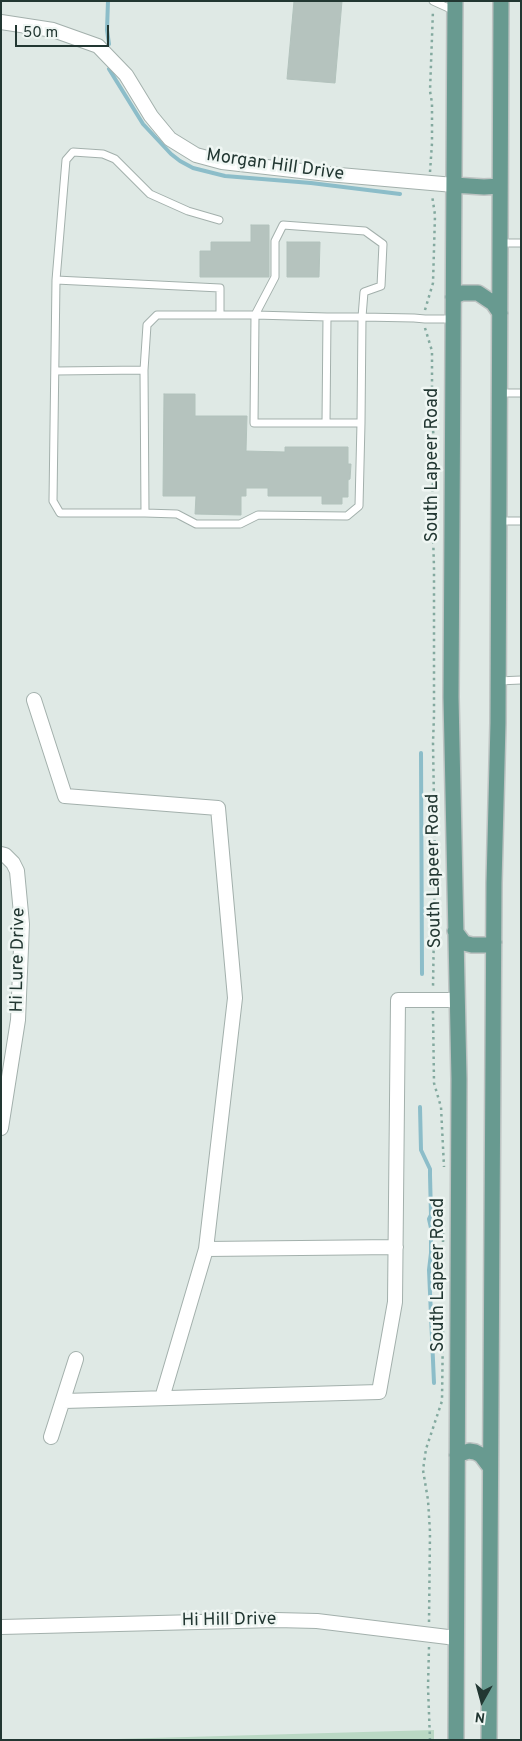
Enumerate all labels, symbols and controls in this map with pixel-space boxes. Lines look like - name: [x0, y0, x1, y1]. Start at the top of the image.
- scale bar: [18, 15, 111, 47]
- text: 50 m: [23, 24, 58, 43]
- street label: Morgan Hill Drive: [205, 146, 345, 186]
- street label: South Lapeer Road: [422, 388, 444, 542]
- street label: South Lapeer Road: [423, 794, 447, 948]
- street label: Hi Lure Drive: [7, 907, 31, 1013]
- street label: South Lapeer Road: [428, 1198, 450, 1352]
- street label: Hi Hill Drive: [181, 1609, 277, 1633]
- north arrow: [457, 1676, 507, 1726]
- text: N: [474, 1707, 486, 1725]

